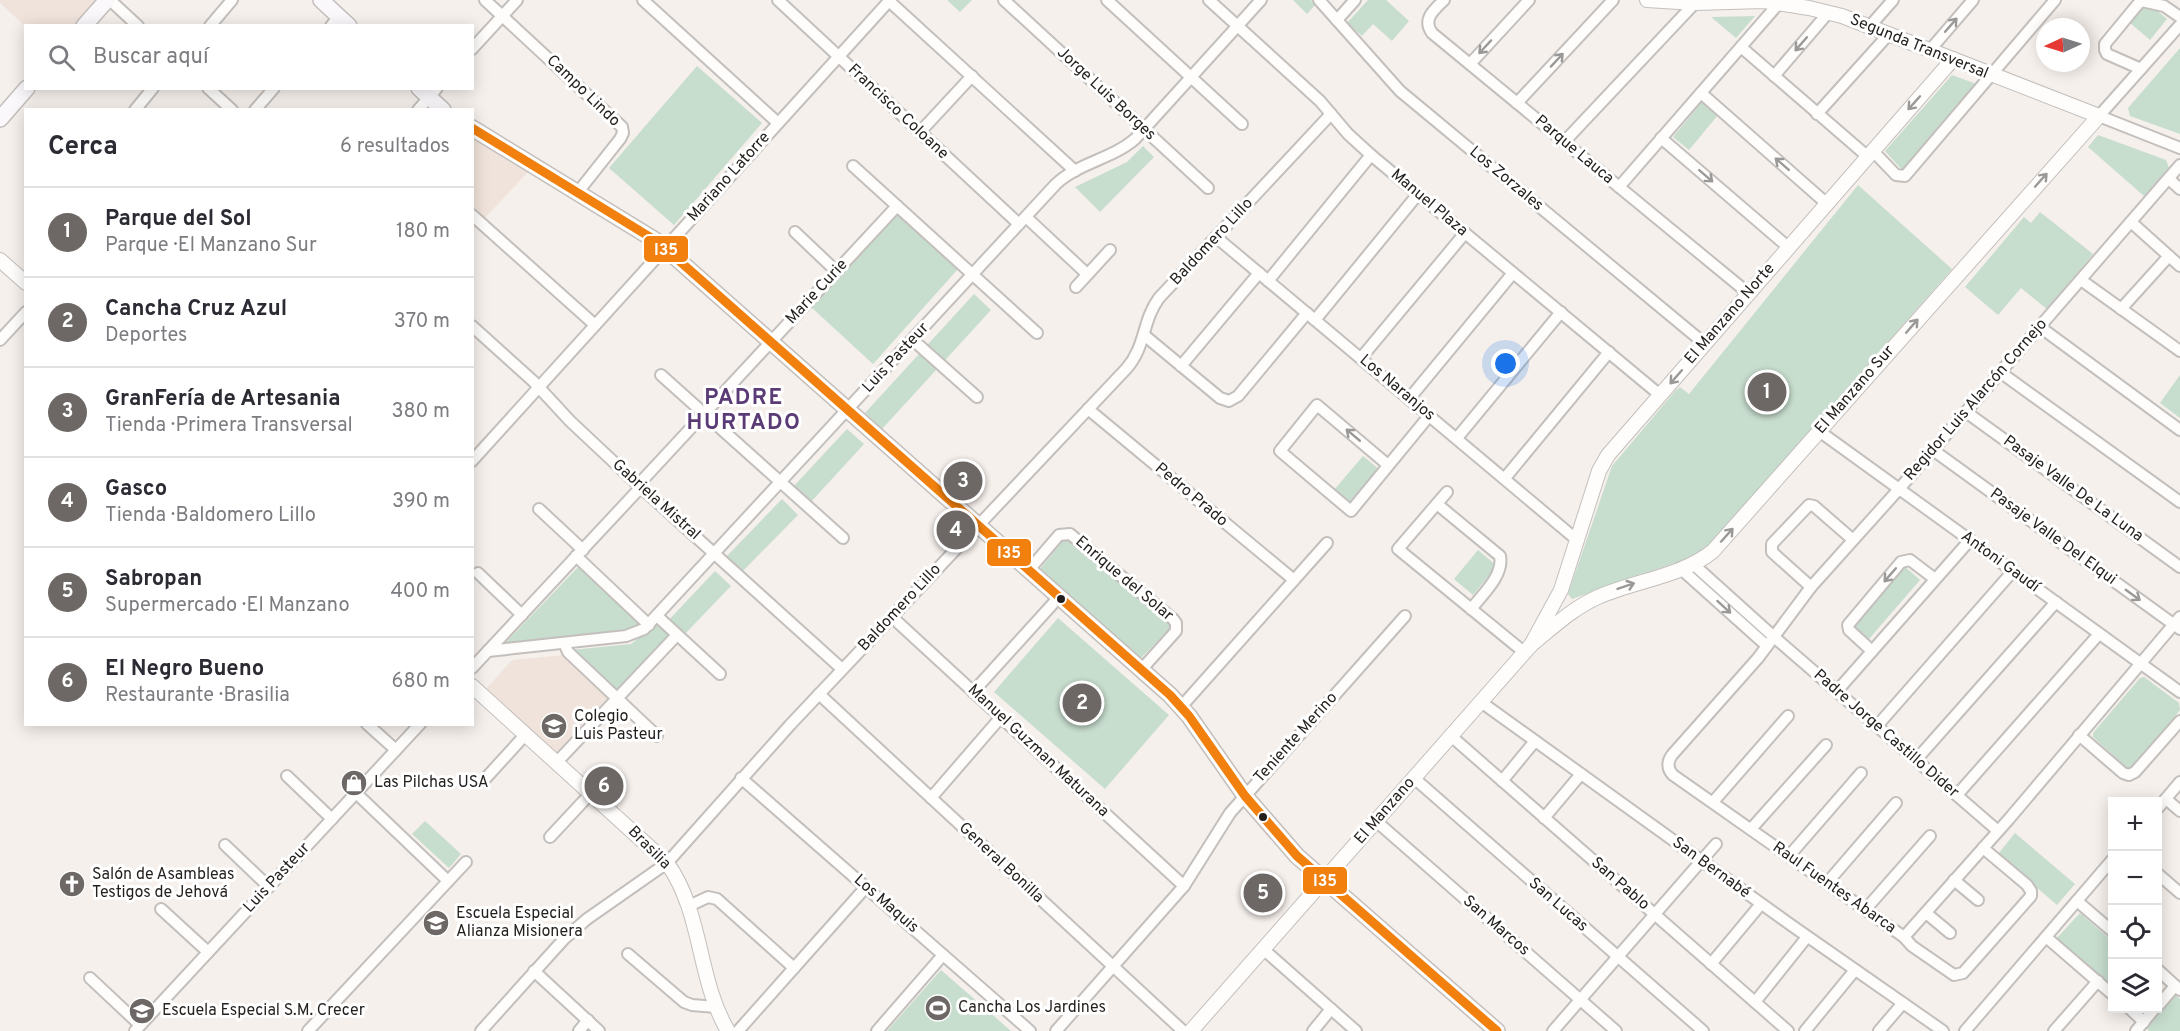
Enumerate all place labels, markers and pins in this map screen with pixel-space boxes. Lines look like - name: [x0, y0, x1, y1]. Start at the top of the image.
- pin: 1: [1748, 370, 1786, 414]
- pin: 3: [944, 458, 982, 504]
- pin: 4: [936, 508, 976, 552]
- unlabelled marker: [1055, 593, 1067, 605]
- pin: 2: [1062, 680, 1102, 726]
- place label: Colegio Luis Pasteur: [574, 707, 663, 745]
- school or university icon: Colegio Luis Pasteur: [539, 711, 569, 741]
- pin: 6: [584, 764, 624, 808]
- shop icon: Las Pilchas USA: [339, 768, 369, 798]
- place label: Las Pilchas USA: [374, 773, 489, 793]
- unlabelled marker: [1257, 811, 1269, 823]
- place label: Salón de Asambleas Testigos de Jehová: [92, 865, 235, 903]
- church icon: Salón de Asambleas Testigos de Jehová: [57, 869, 87, 899]
- pin: 5: [1244, 870, 1282, 916]
- place label: Escuela Especial Alianza Misionera: [456, 904, 583, 942]
- school or university icon: Escuela Especial Alianza Misionera: [421, 908, 451, 938]
- sports icon: Cancha Los Jardines: [923, 993, 953, 1023]
- school or university icon: Escuela Especial S.M. Crecer: [127, 996, 157, 1026]
- place label: Cancha Los Jardines: [958, 998, 1106, 1018]
- place label: Escuela Especial S.M. Crecer: [162, 1001, 365, 1021]

